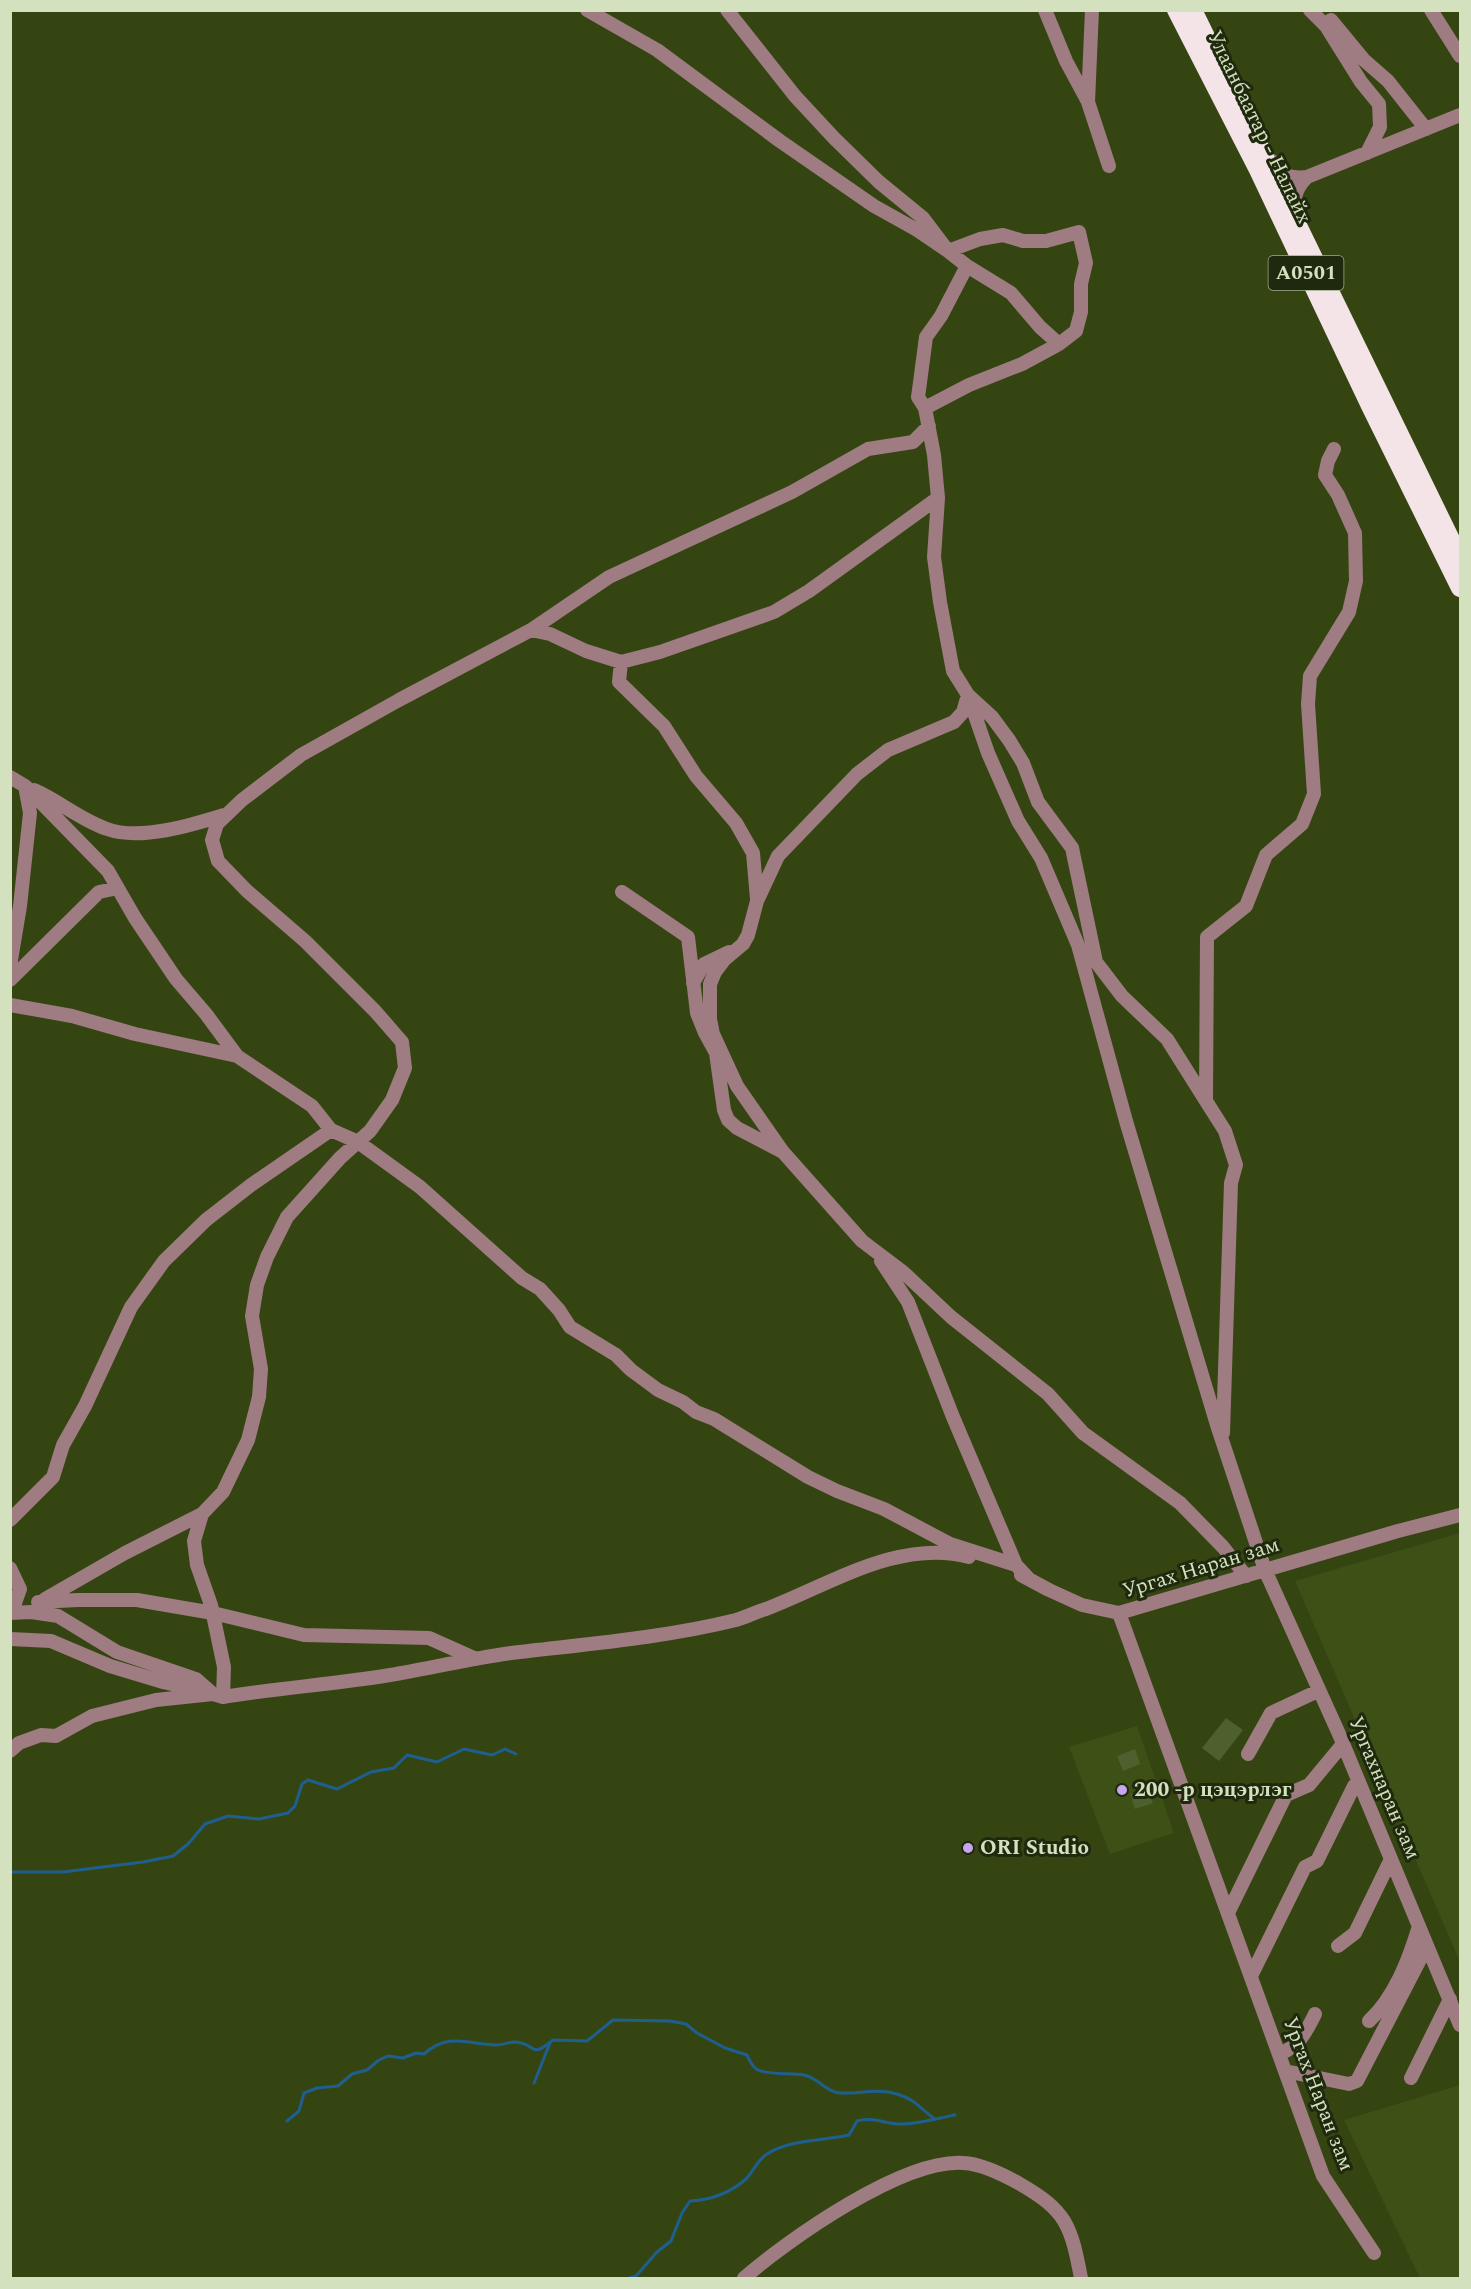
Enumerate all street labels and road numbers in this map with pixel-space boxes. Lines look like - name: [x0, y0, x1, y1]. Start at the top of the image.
- street label: Улаанбаатар - Налайх: [1198, 25, 1320, 229]
- road number: A0501: [1268, 256, 1344, 290]
- street label: Ургах Наран зам: [1119, 1529, 1283, 1607]
- street label: Ургахнаран зам: [1339, 1711, 1429, 1865]
- street label: Ургах Наран зам: [1274, 2012, 1362, 2176]

